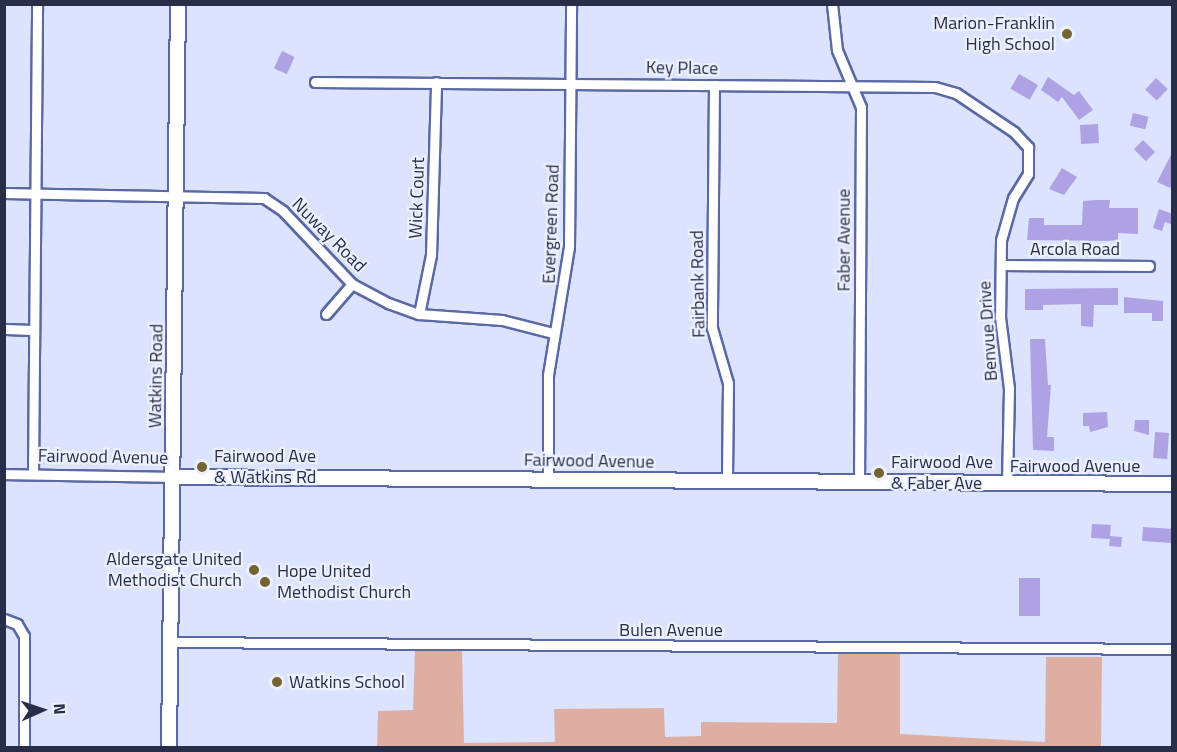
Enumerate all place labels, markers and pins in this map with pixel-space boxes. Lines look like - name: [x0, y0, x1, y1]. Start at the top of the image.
- place label: Marion-Franklin High School: [933, 13, 1055, 56]
- marker: Marion-Franklin High School: [1060, 27, 1074, 41]
- place label: Fairwood Ave & Watkins Rd: [214, 446, 316, 488]
- place label: Fairwood Ave & Faber Ave: [891, 452, 993, 494]
- marker: Fairwood Ave & Watkins Rd: [195, 460, 209, 474]
- marker: Fairwood Ave & Faber Ave: [872, 466, 886, 480]
- place label: Aldersgate United Methodist Church: [106, 549, 242, 592]
- place label: Hope United Methodist Church: [277, 561, 411, 604]
- marker: Aldersgate United Methodist Church: [247, 563, 261, 577]
- marker: Hope United Methodist Church: [258, 575, 272, 589]
- place label: Watkins School: [289, 671, 405, 693]
- marker: Watkins School: [270, 675, 284, 689]

